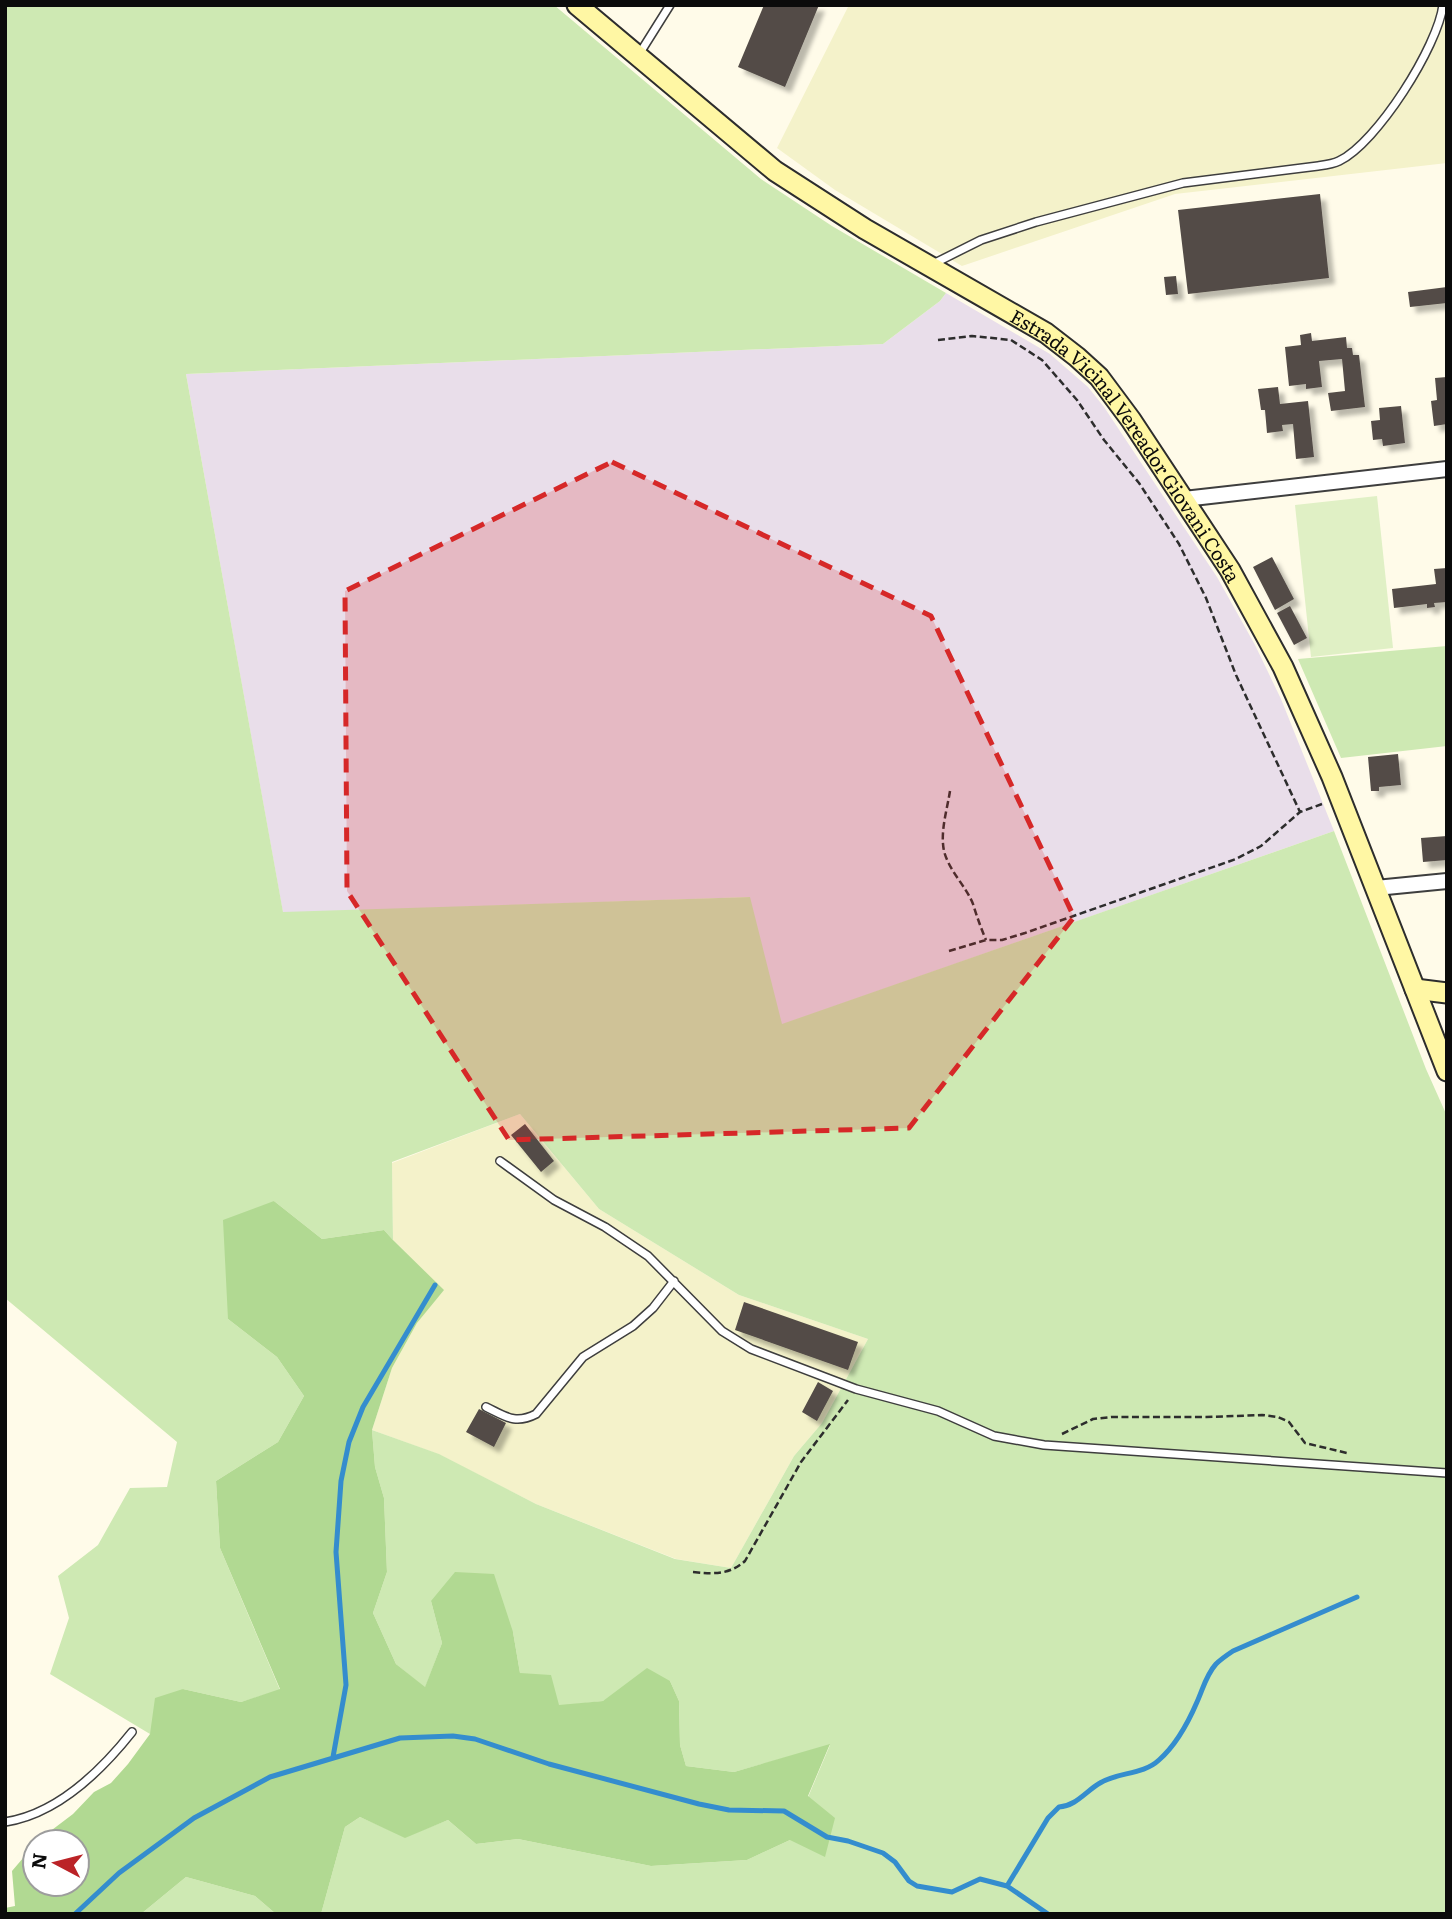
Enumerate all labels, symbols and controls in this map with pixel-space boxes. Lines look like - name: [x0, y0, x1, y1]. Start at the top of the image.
- street label: Estrada Vicinal Vereador Giovani Costa: [1005, 302, 1248, 588]
- north arrow: [21, 1828, 91, 1898]
- text: N: [23, 1851, 53, 1870]

